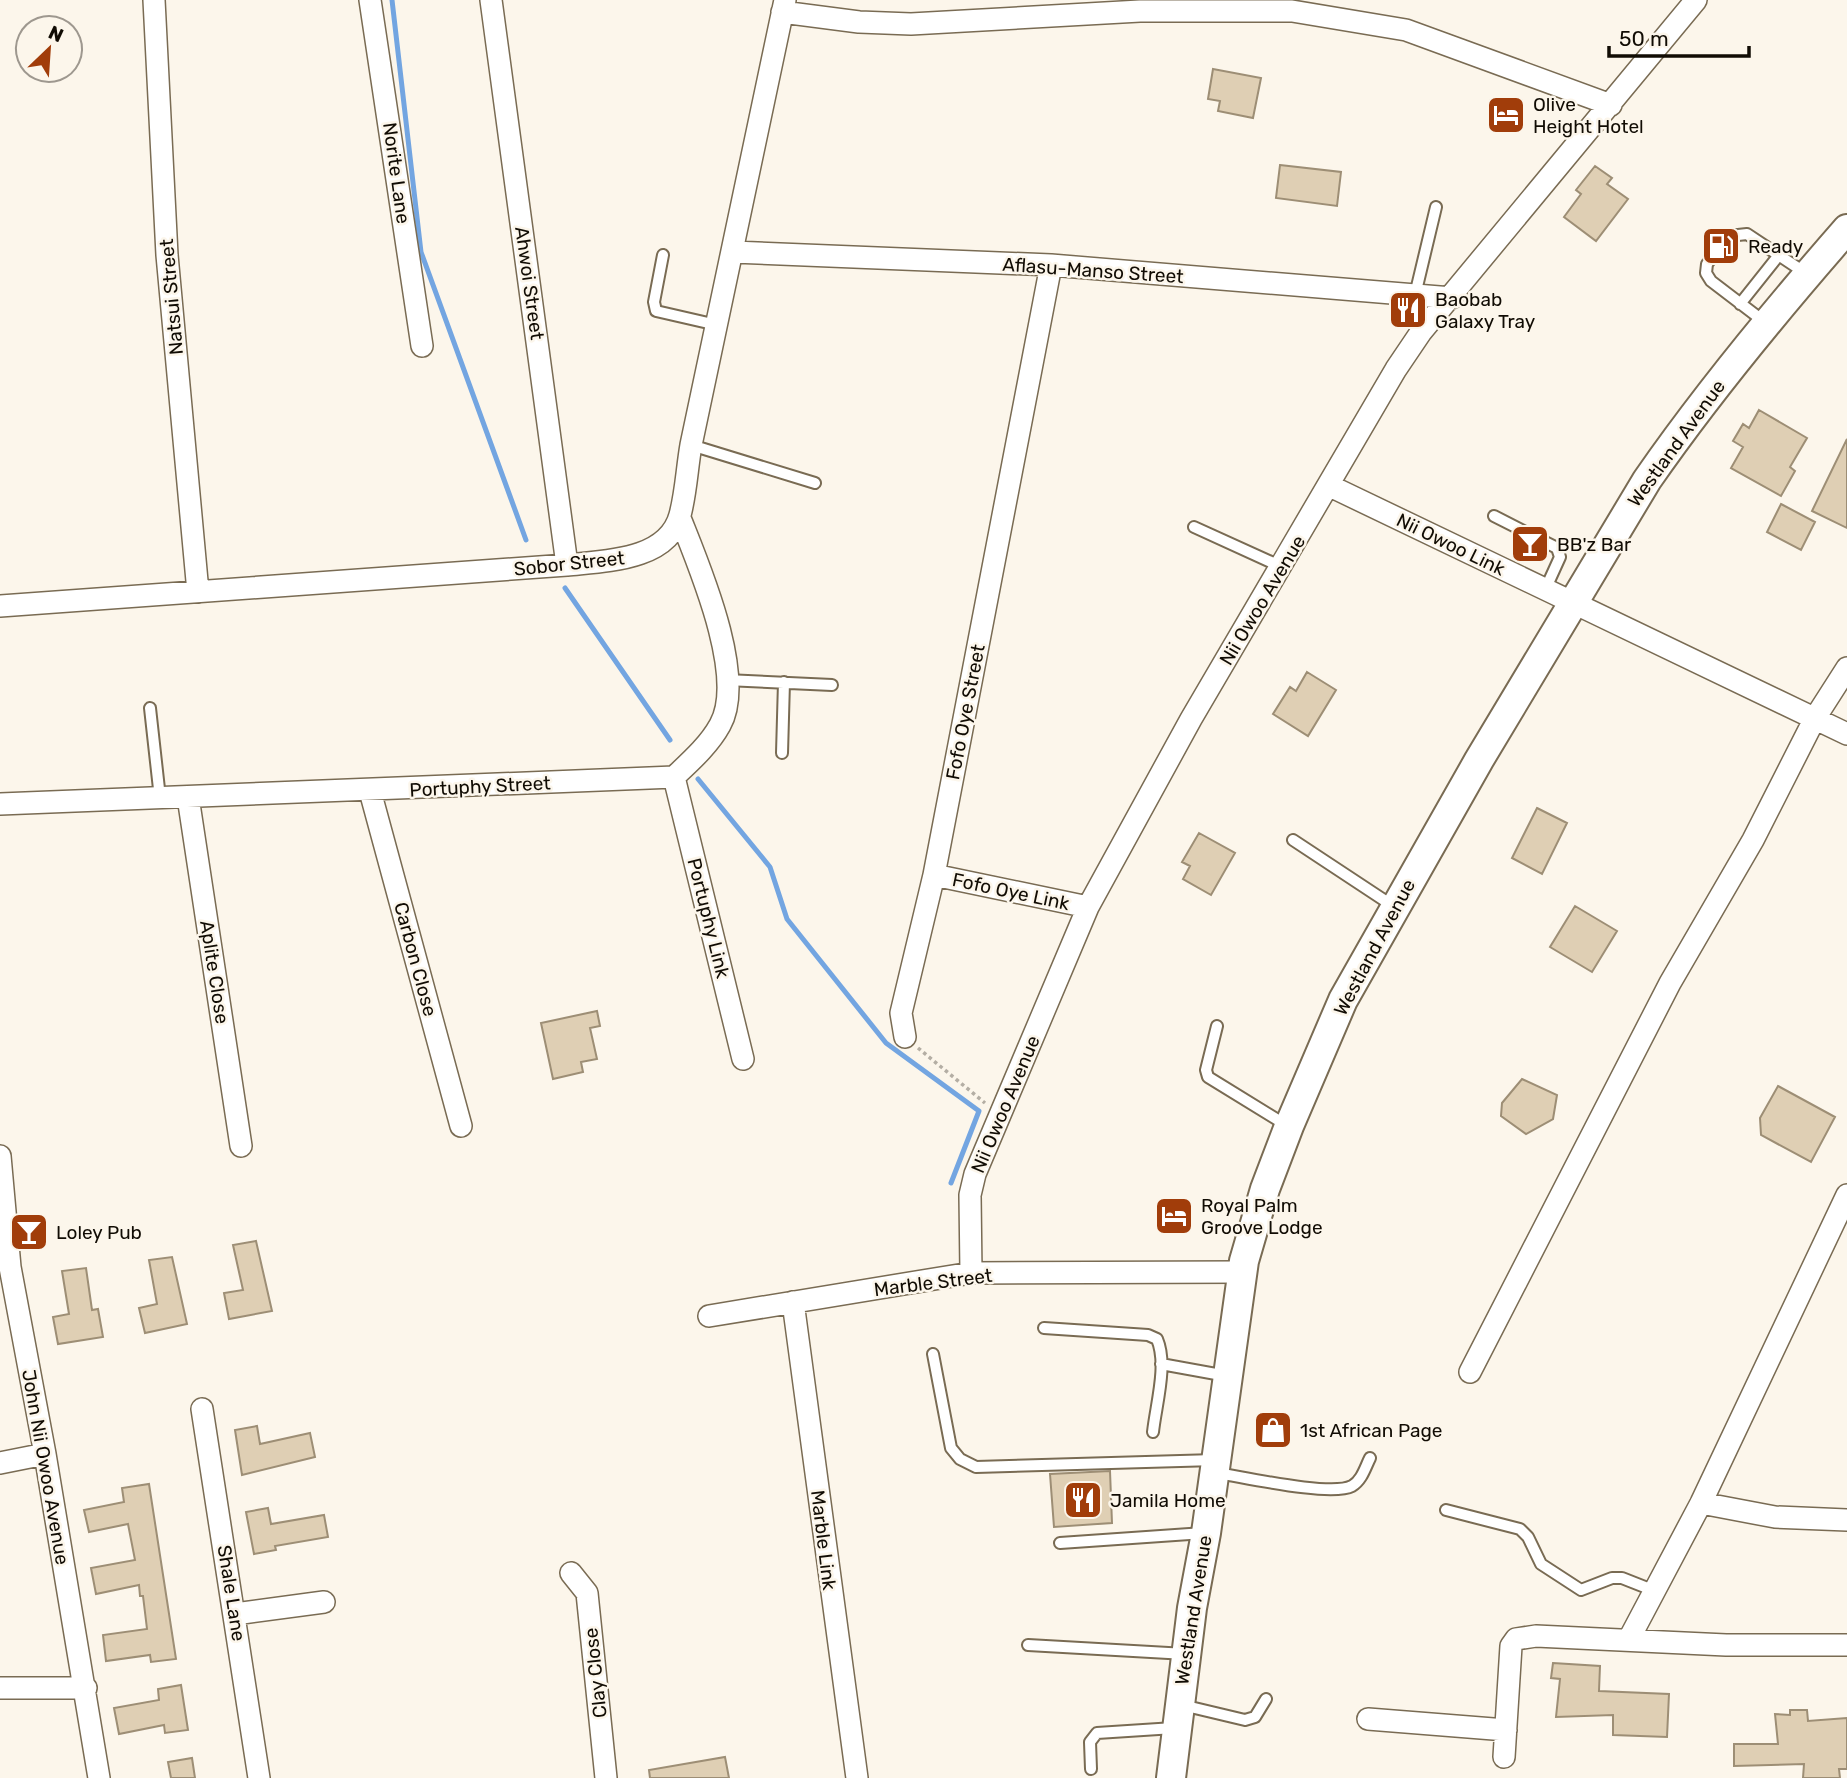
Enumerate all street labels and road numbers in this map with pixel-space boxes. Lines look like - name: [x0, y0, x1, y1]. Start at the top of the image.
- street label: Norite Lane: [378, 121, 415, 225]
- street label: Ahwoi Street: [510, 225, 549, 342]
- street label: Natsui Street: [155, 237, 188, 356]
- street label: Aflasu-Manso Street: [1002, 253, 1185, 288]
- street label: Westland Avenue: [1623, 375, 1730, 511]
- street label: Nii Owoo Link: [1393, 508, 1509, 581]
- street label: Nii Owoo Avenue: [1215, 531, 1310, 669]
- street label: Sobor Street: [512, 546, 626, 581]
- street label: Fofo Oye Street: [941, 642, 990, 782]
- street label: Portuphy Street: [409, 771, 552, 802]
- street label: Portuphy Link: [682, 856, 735, 981]
- street label: Fofo Oye Link: [950, 868, 1072, 915]
- street label: Westland Avenue: [1329, 875, 1420, 1019]
- street label: Carbon Close: [389, 900, 442, 1019]
- street label: Aplite Close: [195, 919, 234, 1025]
- street label: Nii Owoo Avenue: [966, 1032, 1045, 1177]
- street label: Marble Street: [873, 1264, 994, 1301]
- street label: John Nii Owoo Avenue: [17, 1368, 74, 1567]
- street label: Marble Link: [806, 1489, 841, 1592]
- street label: Westland Avenue: [1170, 1534, 1217, 1687]
- street label: Shale Lane: [213, 1543, 250, 1643]
- street label: Clay Close: [579, 1627, 612, 1719]

